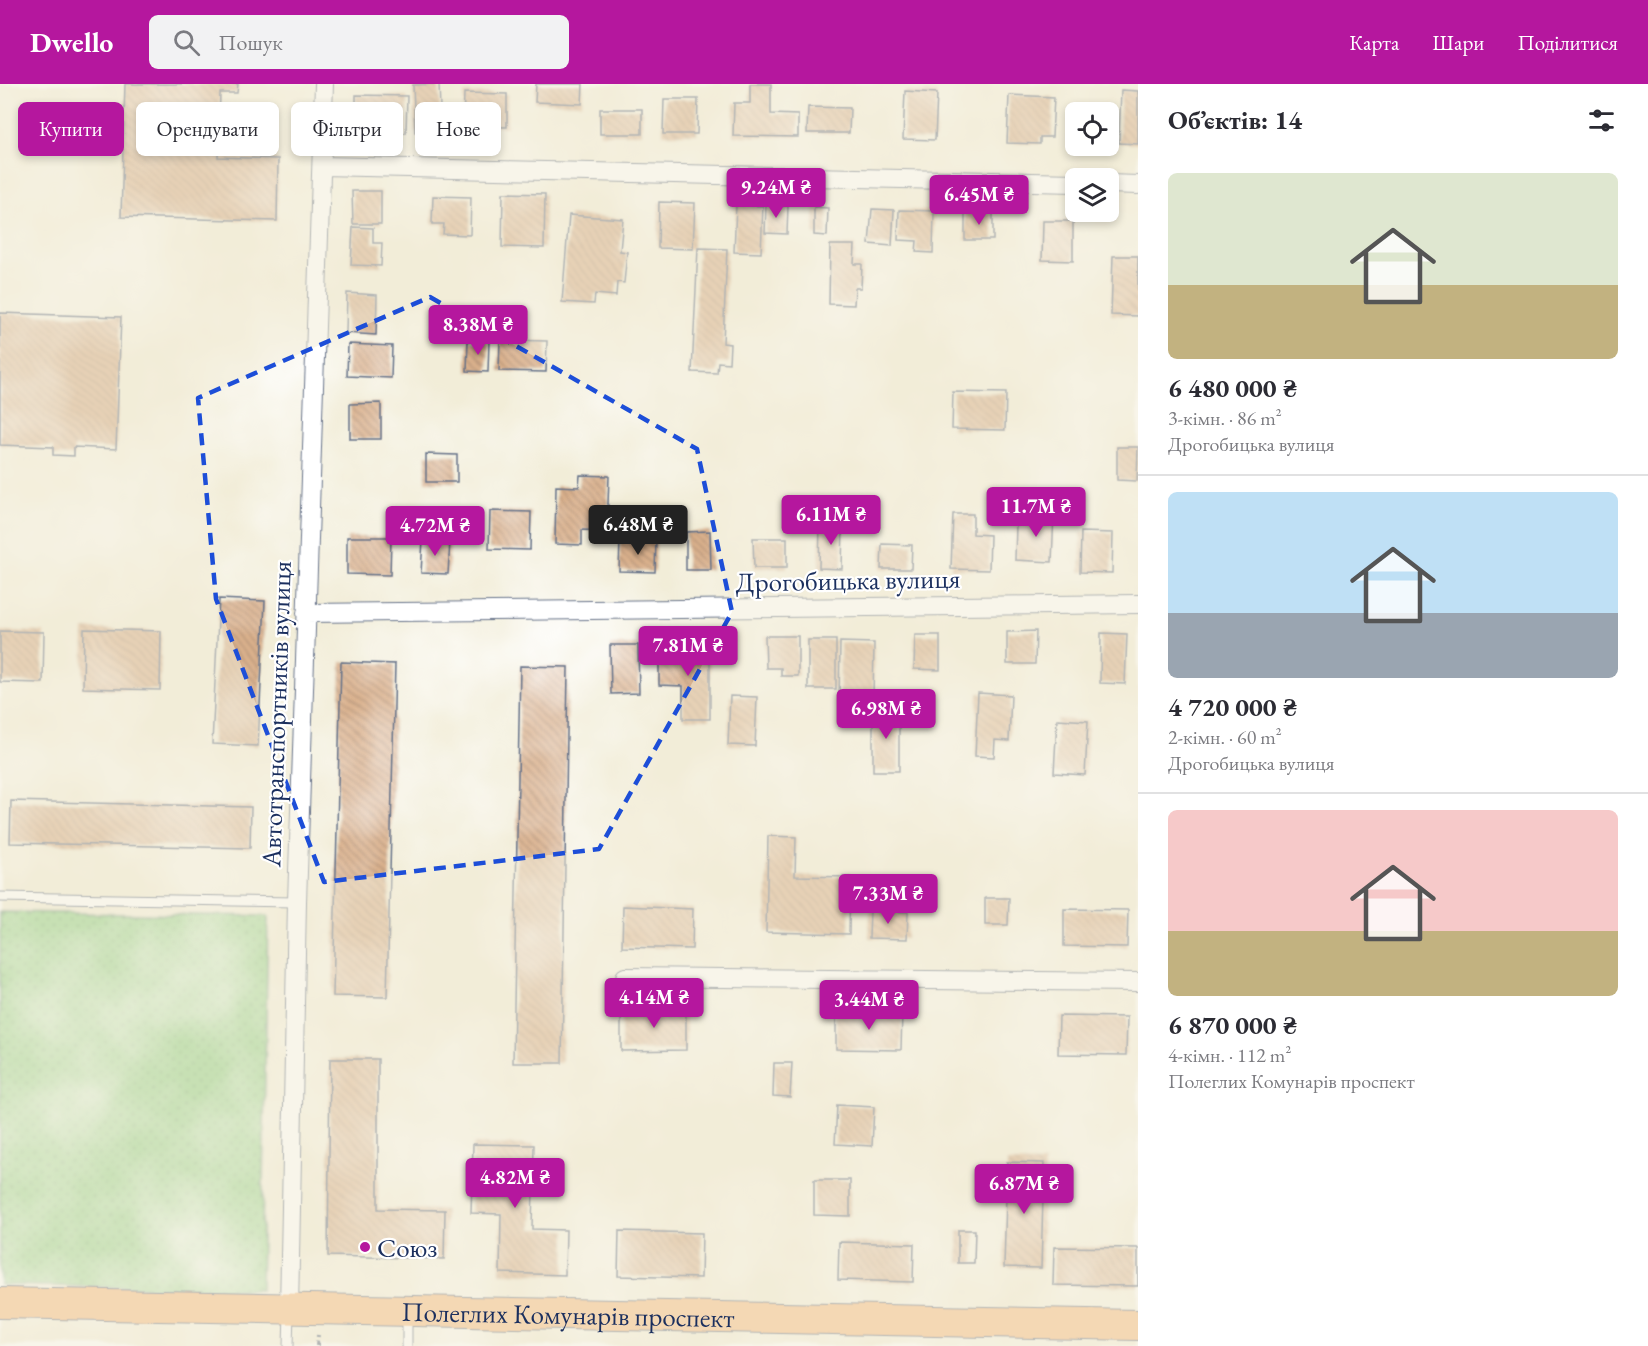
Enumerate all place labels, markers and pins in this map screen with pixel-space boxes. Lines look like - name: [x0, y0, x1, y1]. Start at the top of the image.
- pin: 9.24M ₴: [721, 168, 831, 219]
- pin: 6.45M ₴: [924, 175, 1034, 226]
- pin: 8.38M ₴: [423, 305, 533, 356]
- pin: 11.7M ₴: [981, 487, 1091, 538]
- pin: 6.11M ₴: [776, 495, 886, 546]
- pin: 6.48M ₴: [583, 505, 693, 556]
- pin: 4.72M ₴: [380, 506, 490, 557]
- pin: 7.81M ₴: [633, 626, 743, 677]
- pin: 6.98M ₴: [831, 689, 941, 740]
- pin: 7.33M ₴: [833, 874, 943, 925]
- pin: 4.14M ₴: [599, 978, 709, 1029]
- pin: 3.44M ₴: [814, 980, 924, 1031]
- pin: 4.82M ₴: [460, 1158, 570, 1209]
- pin: 6.87M ₴: [969, 1164, 1079, 1215]
- place label: Союз: [377, 1230, 437, 1265]
- marker: Союз: [358, 1240, 372, 1254]

